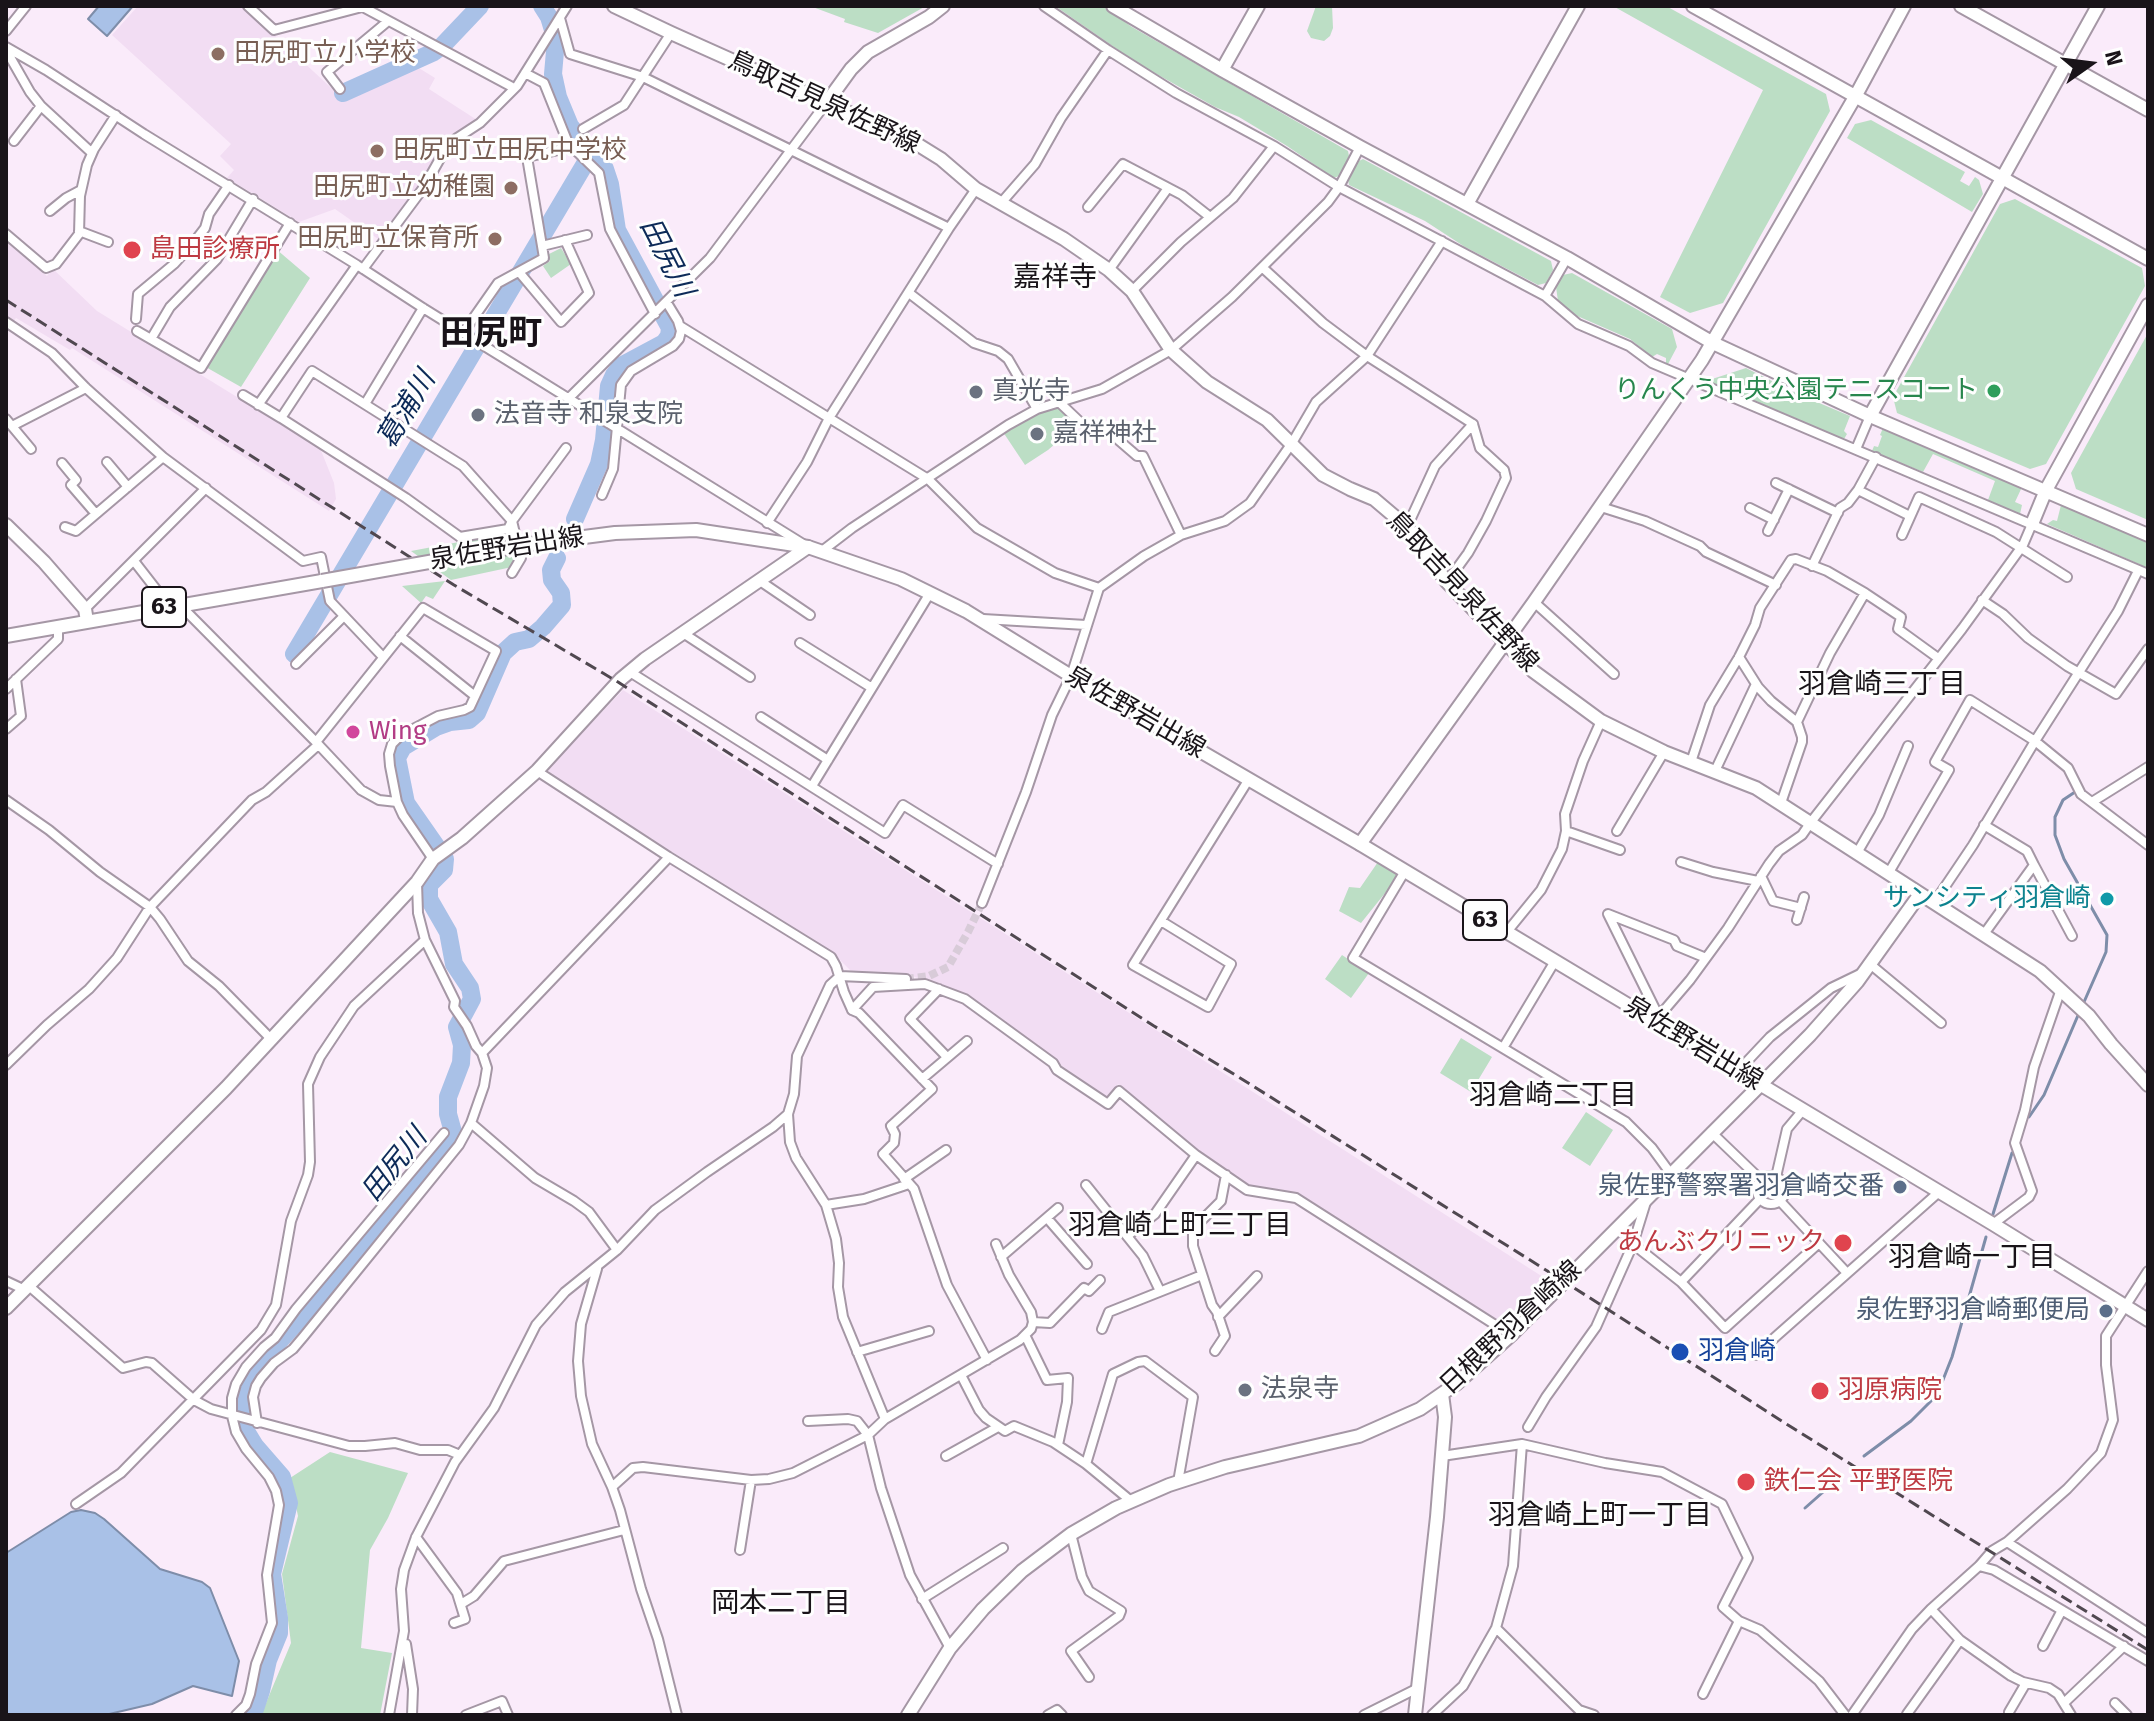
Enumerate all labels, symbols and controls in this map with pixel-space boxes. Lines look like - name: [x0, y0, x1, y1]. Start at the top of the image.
- north arrow: [2050, 24, 2130, 104]
- place label: 田尻町立小学校: [234, 38, 416, 70]
- marker: 田尻町立小学校: [209, 45, 227, 63]
- street label: 鳥取吉見泉佐野線: [723, 45, 925, 161]
- text: N: [2099, 48, 2129, 68]
- place label: 田尻町立田尻中学校: [393, 135, 627, 167]
- marker: 田尻町立田尻中学校: [368, 142, 386, 160]
- place label: 田尻町立幼稚園: [313, 172, 495, 204]
- marker: 田尻町立幼稚園: [502, 179, 520, 197]
- water label: 田尻川: [632, 213, 700, 303]
- place label: 田尻町立保育所: [297, 223, 479, 255]
- marker: 田尻町立保育所: [486, 230, 504, 248]
- place label: 島田診療所: [150, 234, 280, 266]
- marker: 島田診療所: [121, 239, 143, 261]
- district label: 嘉祥寺: [1013, 261, 1097, 295]
- district label: 田尻町: [440, 315, 542, 355]
- water label: 葛浦川: [371, 365, 443, 455]
- place label: りんくう中央公園テニスコート: [1614, 375, 1978, 407]
- place label: 真光寺: [992, 376, 1070, 408]
- marker: りんくう中央公園テニスコート: [1985, 382, 2003, 400]
- marker: 真光寺: [967, 383, 985, 401]
- place label: 法音寺 和泉支院: [494, 399, 683, 431]
- marker: 法音寺 和泉支院: [469, 406, 487, 424]
- place label: 嘉祥神社: [1053, 418, 1157, 450]
- marker: 嘉祥神社: [1028, 425, 1046, 443]
- street label: 鳥取吉見泉佐野線: [1380, 505, 1544, 679]
- street label: 泉佐野岩出線: [428, 521, 586, 577]
- road number: 63: [142, 587, 186, 627]
- street label: 泉佐野岩出線: [1060, 660, 1210, 766]
- district label: 羽倉崎三丁目: [1798, 668, 1966, 702]
- place label: Wing: [369, 716, 427, 748]
- marker: Wing: [344, 723, 362, 741]
- place label: サンシティ羽倉崎: [1883, 883, 2091, 915]
- marker: サンシティ羽倉崎: [2098, 890, 2116, 908]
- road number: 63: [1463, 900, 1507, 940]
- street label: 泉佐野岩出線: [1618, 990, 1768, 1098]
- district label: 羽倉崎二丁目: [1469, 1079, 1637, 1113]
- water label: 田尻川: [356, 1122, 434, 1208]
- place label: 泉佐野警察署羽倉崎交番: [1598, 1171, 1884, 1203]
- marker: 泉佐野警察署羽倉崎交番: [1891, 1178, 1909, 1196]
- district label: 羽倉崎上町三丁目: [1068, 1209, 1292, 1243]
- place label: あんぶクリニック: [1617, 1227, 1825, 1259]
- marker: あんぶクリニック: [1832, 1232, 1854, 1254]
- district label: 羽倉崎一丁目: [1888, 1241, 2056, 1275]
- street label: 日根野羽倉崎線: [1434, 1255, 1588, 1401]
- place label: 泉佐野羽倉崎郵便局: [1856, 1295, 2090, 1327]
- marker: 泉佐野羽倉崎郵便局: [2097, 1302, 2115, 1320]
- place label: 羽倉崎: [1698, 1336, 1776, 1368]
- marker: 羽倉崎: [1669, 1341, 1691, 1363]
- place label: 法泉寺: [1261, 1374, 1339, 1406]
- place label: 羽原病院: [1838, 1375, 1942, 1407]
- marker: 羽原病院: [1809, 1380, 1831, 1402]
- marker: 法泉寺: [1236, 1381, 1254, 1399]
- place label: 鉄仁会 平野医院: [1764, 1466, 1953, 1498]
- marker: 鉄仁会 平野医院: [1735, 1471, 1757, 1493]
- district label: 羽倉崎上町一丁目: [1488, 1499, 1712, 1533]
- district label: 岡本二丁目: [711, 1587, 851, 1621]

